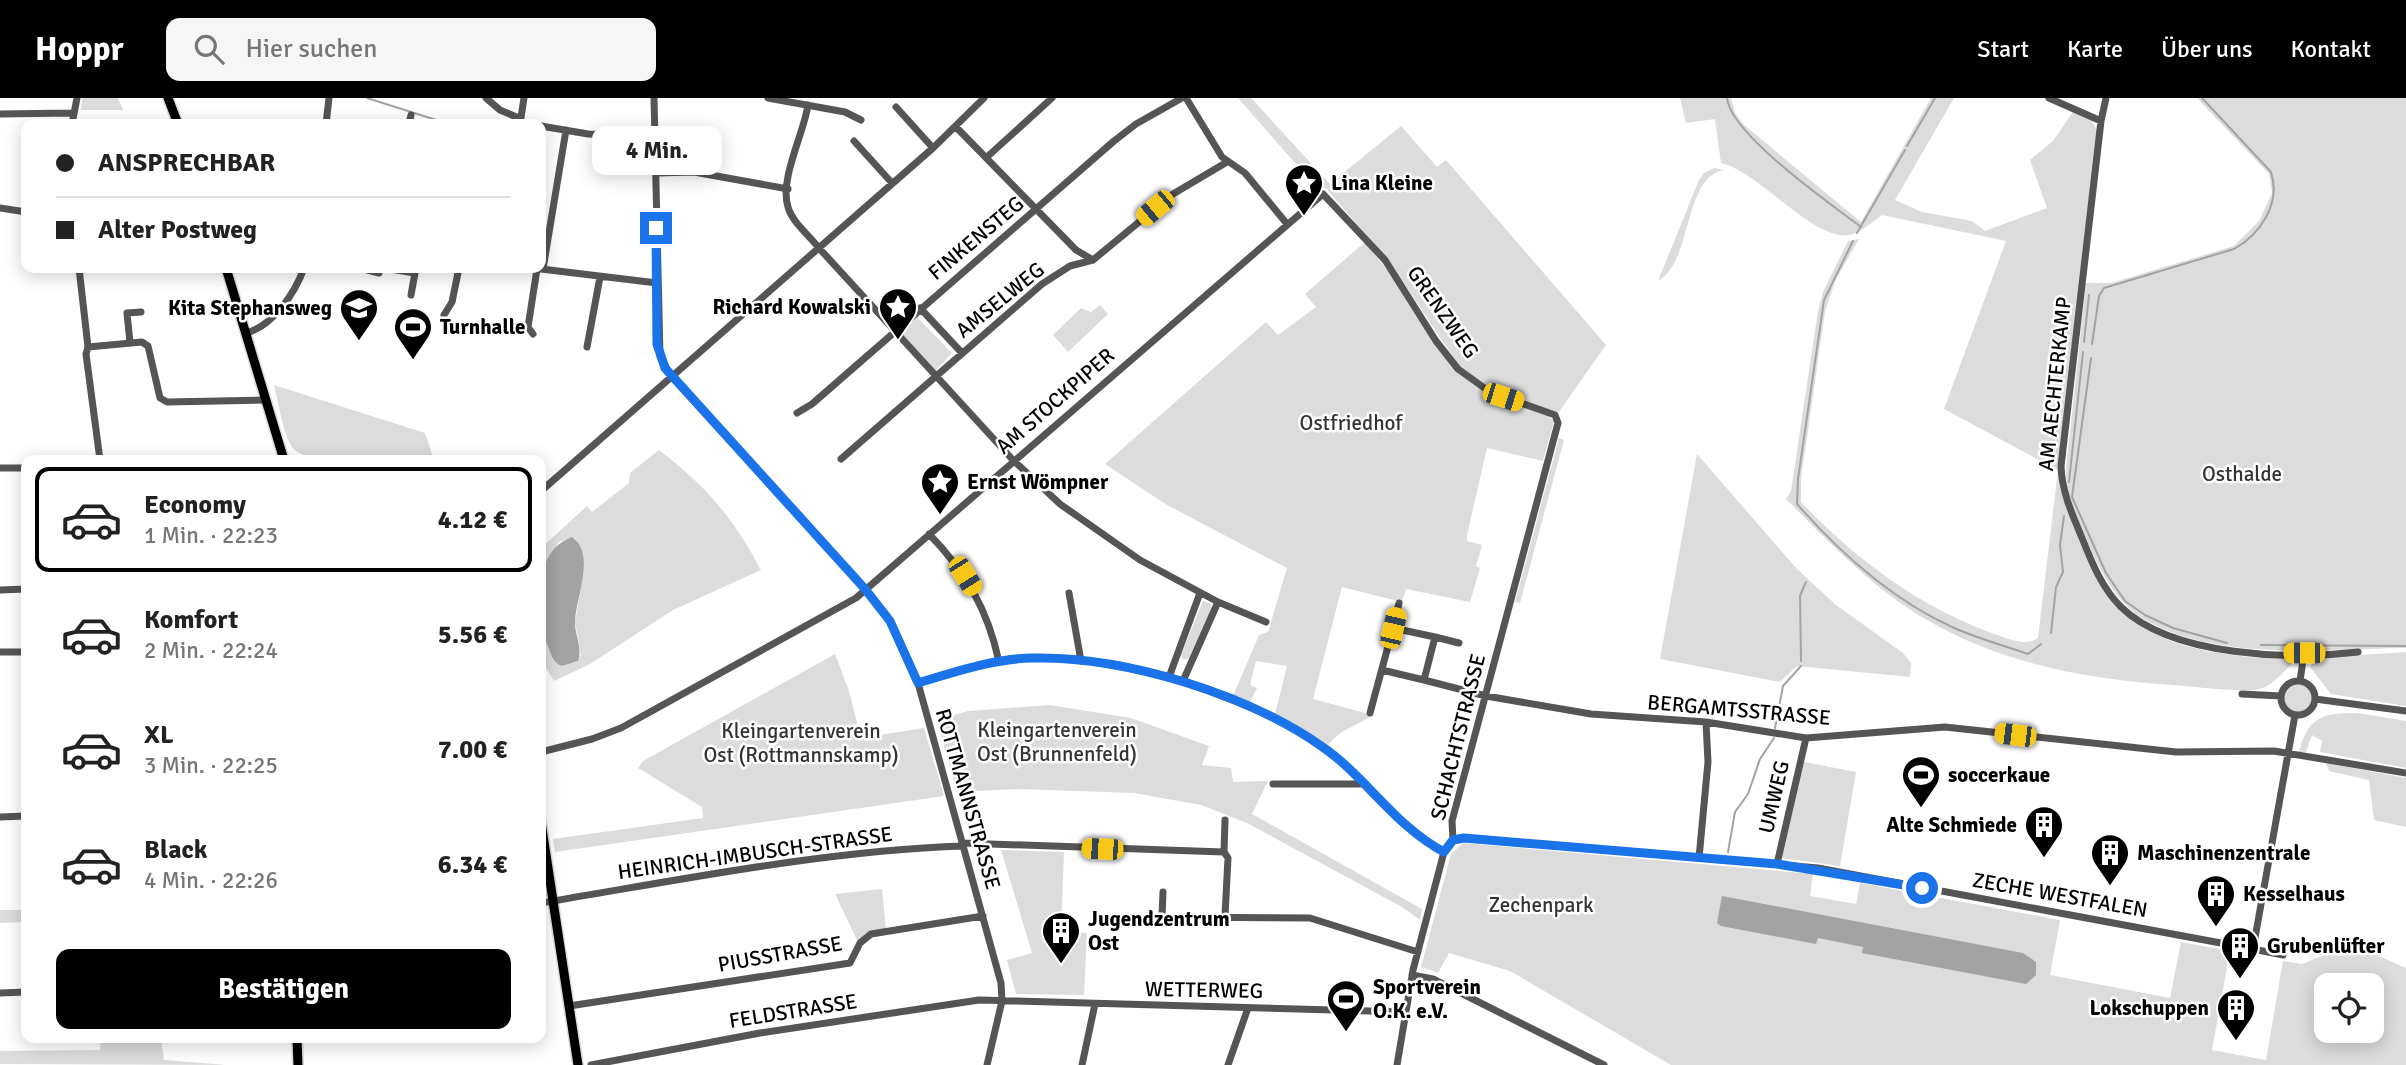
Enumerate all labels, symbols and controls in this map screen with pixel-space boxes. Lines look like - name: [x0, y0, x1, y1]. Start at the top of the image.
- search box: [166, 18, 656, 81]
- text: Hoppr: [35, 29, 124, 70]
- icon: search: [190, 30, 228, 68]
- text: Hier suchen: [246, 33, 378, 65]
- text: Start: [1977, 34, 2029, 64]
- text: Karte: [2067, 34, 2123, 64]
- text: Über uns: [2161, 34, 2253, 64]
- text: Kontakt: [2291, 34, 2371, 64]
- callout: 4 Min.: [591, 127, 721, 176]
- text: 4 Min.: [626, 136, 688, 165]
- text: ANSPRECHBAR: [98, 147, 275, 179]
- place icon: Lina Kleine: [1283, 162, 1325, 217]
- place label: Lina Kleine: [1331, 170, 1433, 196]
- car: [1133, 186, 1178, 230]
- street label: FINKENSTEG: [923, 191, 1029, 285]
- route end: [640, 212, 672, 244]
- text: Alter Postweg: [98, 214, 257, 246]
- street label: AMSELWEG: [951, 256, 1049, 344]
- street label: GRENZWEG: [1402, 261, 1484, 363]
- place icon: Richard Kowalski: [877, 286, 919, 341]
- school or university icon: Kita Stephansweg: [338, 287, 380, 342]
- place label: Richard Kowalski: [712, 294, 871, 320]
- place label: Kita Stephansweg: [168, 295, 332, 321]
- street label: AM AECHTERKAMP: [2033, 296, 2077, 472]
- sports icon: Turnhalle: [392, 306, 434, 361]
- place label: Turnhalle: [440, 314, 526, 340]
- street label: AM STOCKPIPER: [990, 342, 1120, 460]
- car: [1480, 381, 1527, 413]
- park label: Ostfriedhof: [1300, 410, 1403, 436]
- place icon: Ernst Wömpner: [919, 461, 961, 516]
- park label: Osthalde: [2202, 461, 2282, 487]
- place label: Ernst Wömpner: [967, 469, 1109, 495]
- icon: car: [60, 488, 123, 551]
- text: Economy: [144, 489, 246, 521]
- text: 4.12 €: [438, 504, 507, 536]
- text: 1 Min. · 22:23: [144, 521, 278, 550]
- car: [945, 553, 986, 599]
- icon: car: [60, 603, 123, 666]
- text: Komfort: [144, 604, 238, 636]
- car: [1379, 605, 1408, 651]
- text: 5.56 €: [438, 619, 507, 651]
- text: 2 Min. · 22:24: [144, 636, 278, 665]
- car: [2284, 643, 2326, 664]
- street label: SCHACHTSTRASSE: [1425, 651, 1491, 823]
- street label: BERGAMTSSTRASSE: [1646, 689, 1832, 731]
- street label: ROTTMANNSTRASSE: [930, 706, 1006, 892]
- park label: Kleingartenverein Ost (Brunnenfeld): [977, 717, 1137, 767]
- icon: car: [60, 718, 123, 781]
- park label: Kleingartenverein Ost (Rottmannskamp): [703, 718, 899, 768]
- text: XL: [144, 719, 174, 751]
- car: [1993, 722, 2038, 748]
- text: 7.00 €: [438, 734, 507, 766]
- text: 3 Min. · 22:25: [144, 751, 278, 780]
- sports icon: soccerkaue: [1900, 754, 1942, 809]
- street label: UMWEG: [1753, 758, 1795, 836]
- place label: soccerkaue: [1948, 762, 2050, 788]
- building icon: Alte Schmiede: [2023, 804, 2065, 859]
- place label: Alte Schmiede: [1886, 812, 2017, 838]
- street label: HEINRICH-IMBUSCH-STRASSE: [616, 821, 894, 885]
- building icon: Maschinenzentrale: [2089, 832, 2131, 887]
- icon: car: [60, 833, 123, 896]
- text: Black: [144, 834, 207, 866]
- car: [1081, 838, 1124, 860]
- place label: Maschinenzentrale: [2137, 840, 2310, 866]
- text: 6.34 €: [438, 849, 507, 881]
- text: 4 Min. · 22:26: [144, 866, 278, 895]
- street label: ZECHE WESTFALEN: [1970, 867, 2150, 923]
- route start: [1906, 872, 1938, 904]
- building icon: Kesselhaus: [2195, 873, 2237, 928]
- place label: Kesselhaus: [2243, 881, 2345, 907]
- park label: Zechenpark: [1488, 892, 1594, 918]
- place label: Jugendzentrum Ost: [1088, 906, 1230, 956]
- building icon: Jugendzentrum Ost: [1040, 910, 1082, 965]
- building icon: Grubenlüfter: [2219, 925, 2261, 980]
- street label: PIUSSTRASSE: [716, 930, 844, 978]
- place label: Grubenlüfter: [2267, 933, 2385, 959]
- button: Bestätigen: [56, 949, 511, 1029]
- map controls: [2314, 973, 2384, 1043]
- button: locate: [2314, 973, 2384, 1043]
- place label: Sportverein O.K. e.V.: [1373, 974, 1481, 1024]
- street label: WETTERWEG: [1145, 976, 1263, 1004]
- sports icon: Sportverein O.K. e.V.: [1325, 978, 1367, 1033]
- building icon: Lokschuppen: [2215, 987, 2257, 1042]
- street label: FELDSTRASSE: [727, 988, 859, 1034]
- place label: Lokschuppen: [2090, 995, 2209, 1021]

